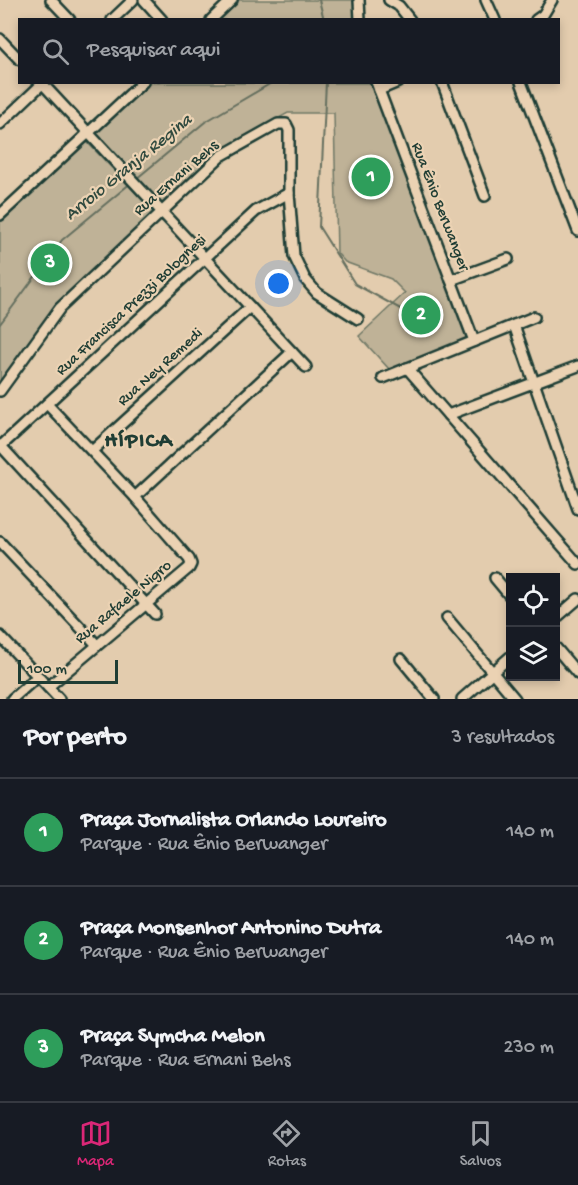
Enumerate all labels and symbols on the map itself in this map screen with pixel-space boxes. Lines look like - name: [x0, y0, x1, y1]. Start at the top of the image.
- water label: Arroio Granja Regina: [61, 110, 198, 226]
- street label: Rua Ernani Behs: [131, 136, 224, 221]
- street label: Rua Ênio Berwanger: [406, 140, 474, 275]
- pin: 1: [352, 154, 391, 200]
- street label: Rua Francisca Prezzi Bolognesi: [53, 231, 211, 381]
- pin: 3: [31, 240, 70, 286]
- your location: [264, 269, 293, 298]
- pin: 2: [402, 292, 440, 338]
- street label: Rua Ney Remedi: [115, 325, 207, 411]
- district label: HÍPICA: [104, 429, 174, 455]
- street label: Rua Rafaele Nigro: [72, 557, 176, 649]
- scale bar: [18, 657, 118, 684]

